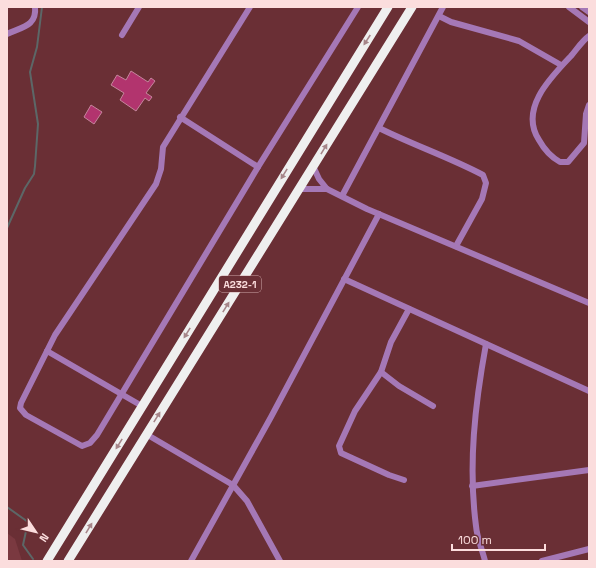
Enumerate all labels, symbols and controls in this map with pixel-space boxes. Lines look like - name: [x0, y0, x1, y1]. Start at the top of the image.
- one-way arrow: [364, 34, 371, 46]
- one-way arrow: [320, 143, 327, 155]
- one-way arrow: [281, 168, 288, 180]
- road number: A232-1: [219, 276, 261, 292]
- one-way arrow: [222, 301, 229, 313]
- one-way arrow: [183, 328, 191, 338]
- one-way arrow: [153, 411, 160, 423]
- one-way arrow: [116, 438, 123, 450]
- north arrow: [16, 512, 56, 552]
- one-way arrow: [85, 522, 92, 534]
- scale bar: [452, 526, 545, 552]
- text: N: [36, 531, 52, 545]
- text: 100 m: [458, 532, 492, 548]

